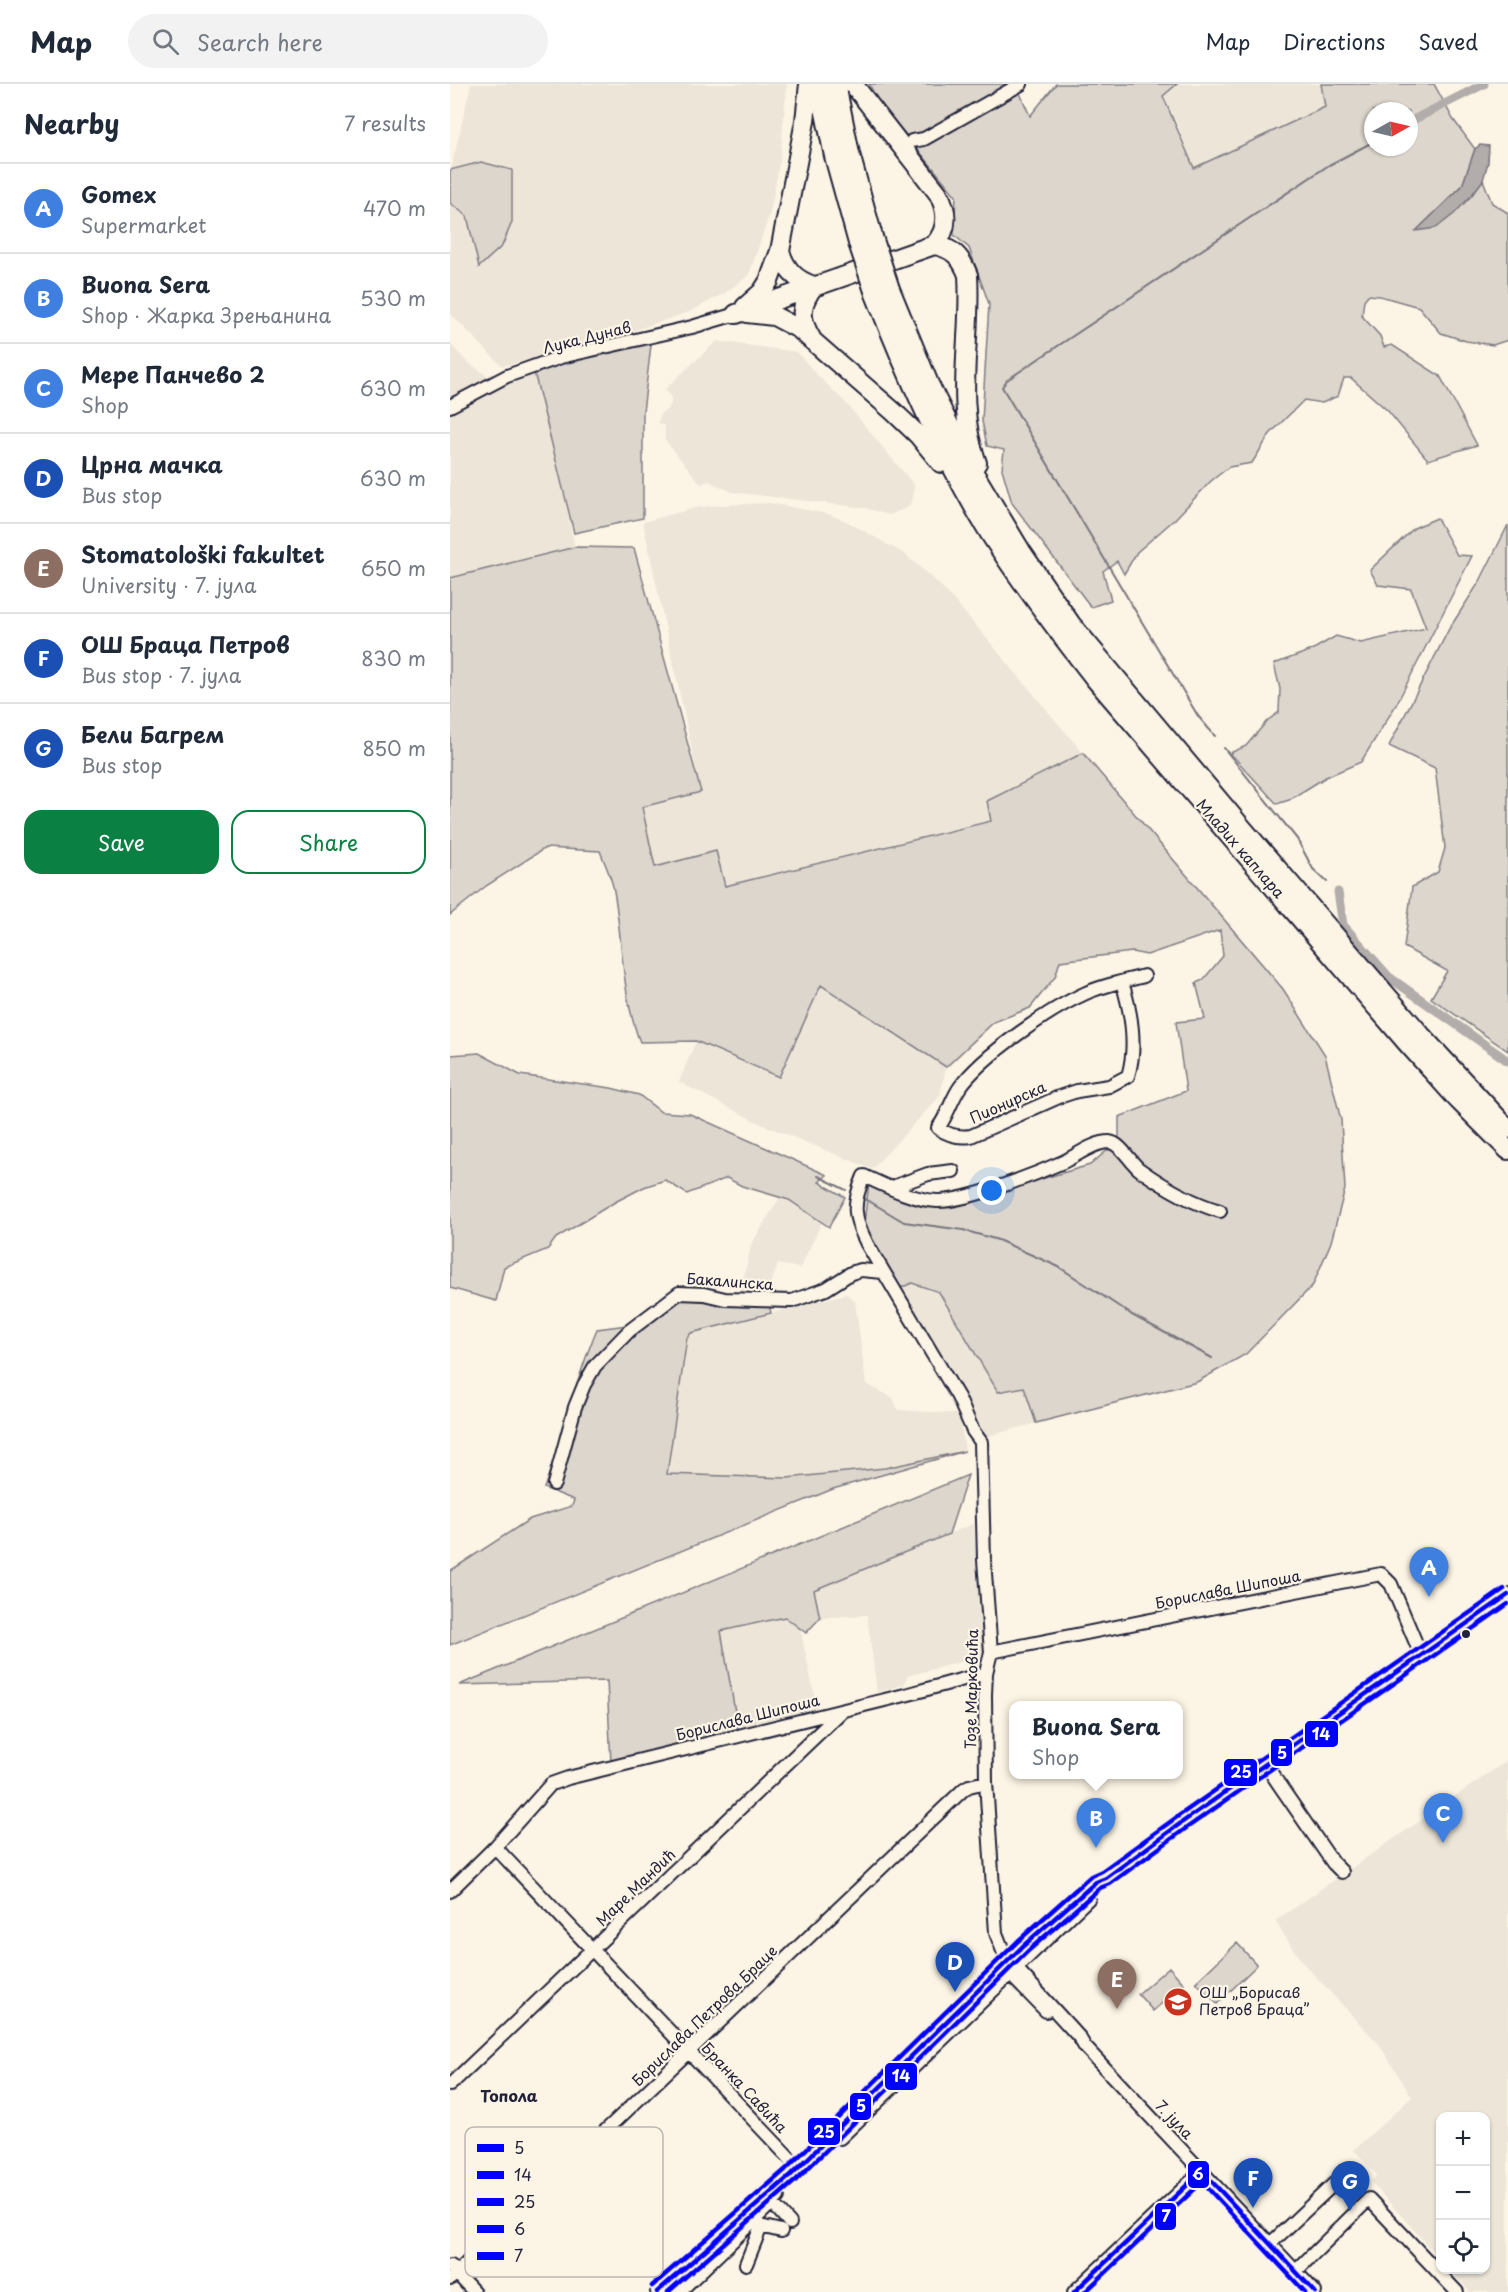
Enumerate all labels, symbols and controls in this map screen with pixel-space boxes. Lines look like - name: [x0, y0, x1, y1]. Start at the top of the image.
- search box: [128, 14, 548, 68]
- text: Map: [30, 20, 92, 63]
- icon: search: [149, 25, 182, 58]
- text: Search here: [197, 25, 323, 58]
- text: Map: [1205, 25, 1250, 57]
- text: Directions: [1283, 25, 1385, 57]
- text: Saved: [1418, 25, 1478, 57]
- north arrow: [1364, 102, 1418, 156]
- text: Nearby: [24, 104, 119, 143]
- text: 7 results: [344, 108, 426, 138]
- text: Gomex: [81, 177, 156, 210]
- text: A: [36, 193, 51, 223]
- text: 470 m: [363, 193, 426, 223]
- text: Supermarket: [81, 210, 207, 240]
- text: Buona Sera: [81, 267, 210, 300]
- text: B: [37, 283, 50, 313]
- text: 530 m: [360, 283, 426, 313]
- text: Shop · Жарка Зрењанина: [81, 300, 331, 330]
- street label: Лука Дунав: [540, 314, 633, 359]
- text: Мере Панчево 2: [81, 357, 265, 390]
- text: C: [36, 373, 51, 403]
- text: 630 m: [360, 373, 426, 403]
- text: Shop: [81, 390, 129, 420]
- text: Црна мачка: [81, 447, 223, 480]
- text: D: [36, 463, 51, 493]
- text: 630 m: [360, 463, 426, 493]
- text: Bus stop: [81, 480, 162, 510]
- text: Stomatološki fakultet: [81, 537, 325, 570]
- text: E: [37, 553, 50, 583]
- text: 650 m: [361, 553, 426, 583]
- text: University · 7. јула: [81, 570, 257, 600]
- text: ОШ Браца Петров: [81, 627, 290, 660]
- text: F: [38, 643, 49, 673]
- text: 830 m: [361, 643, 426, 673]
- text: Bus stop · 7. јула: [81, 660, 241, 690]
- text: Бели Багрем: [81, 717, 224, 750]
- text: G: [35, 733, 52, 763]
- text: 850 m: [362, 733, 426, 763]
- text: Bus stop: [81, 750, 162, 780]
- street label: Младих каплара: [1191, 793, 1291, 903]
- button: Save: [24, 810, 219, 874]
- button: Share: [231, 810, 426, 874]
- street label: Пионирска: [966, 1074, 1050, 1129]
- your location: [977, 1176, 1006, 1205]
- street label: Бакалинска: [686, 1266, 775, 1295]
- pin: A: [1410, 1548, 1448, 1597]
- street label: Борислава Шипоша: [1153, 1563, 1303, 1614]
- street label: Тозе Марковића: [958, 1628, 983, 1749]
- unlabelled marker: [1460, 1628, 1472, 1640]
- street label: Борислава Шипоша: [673, 1687, 823, 1746]
- popup: [1009, 1701, 1183, 1779]
- text: Buona Sera: [1031, 1709, 1161, 1742]
- line badge: 14: [1304, 1720, 1339, 1748]
- text: 14: [1312, 1721, 1330, 1745]
- line badge: 5: [1270, 1738, 1293, 1767]
- text: 5: [1277, 1740, 1287, 1764]
- text: Shop: [1031, 1742, 1079, 1772]
- line badge: 25: [1223, 1758, 1258, 1787]
- text: 25: [1230, 1759, 1252, 1783]
- pin: C: [1424, 1794, 1462, 1843]
- pin: B: [1076, 1798, 1116, 1848]
- street label: Маре Мандић: [590, 1843, 680, 1931]
- street label: Борислава Петрова Браце: [626, 1939, 782, 2091]
- pin: D: [936, 1942, 974, 1992]
- pin: E: [1098, 1960, 1136, 2009]
- place label: ОШ „Борисав Петров Браца”: [1199, 1980, 1309, 2020]
- school or university icon: ОШ „Борисав Петров Браца”: [1162, 1986, 1194, 2018]
- street label: Бранка Савића: [697, 2036, 794, 2138]
- line badge: 14: [884, 2062, 918, 2091]
- text: 14: [892, 2063, 910, 2087]
- district label: Топола: [480, 2083, 538, 2107]
- line badge: 5: [849, 2092, 872, 2121]
- text: 5: [856, 2093, 866, 2117]
- street label: 7. јула: [1151, 2094, 1200, 2144]
- map controls: [1436, 2112, 1490, 2274]
- button: +: [1436, 2112, 1490, 2166]
- line badge: 25: [807, 2117, 841, 2146]
- text: 25: [813, 2119, 835, 2143]
- legend: [465, 2127, 663, 2277]
- text: 5: [514, 2135, 524, 2159]
- pin: F: [1234, 2158, 1272, 2208]
- line badge: 6: [1187, 2160, 1210, 2189]
- text: 6: [1192, 2161, 1204, 2185]
- text: 14: [514, 2162, 532, 2186]
- pin: G: [1330, 2162, 1370, 2211]
- button: −: [1436, 2166, 1490, 2220]
- text: 25: [514, 2189, 535, 2213]
- line badge: 7: [1154, 2202, 1177, 2231]
- text: 7: [1161, 2203, 1171, 2227]
- text: 6: [514, 2216, 525, 2240]
- button: locate: [1436, 2220, 1490, 2274]
- text: 7: [514, 2243, 523, 2267]

